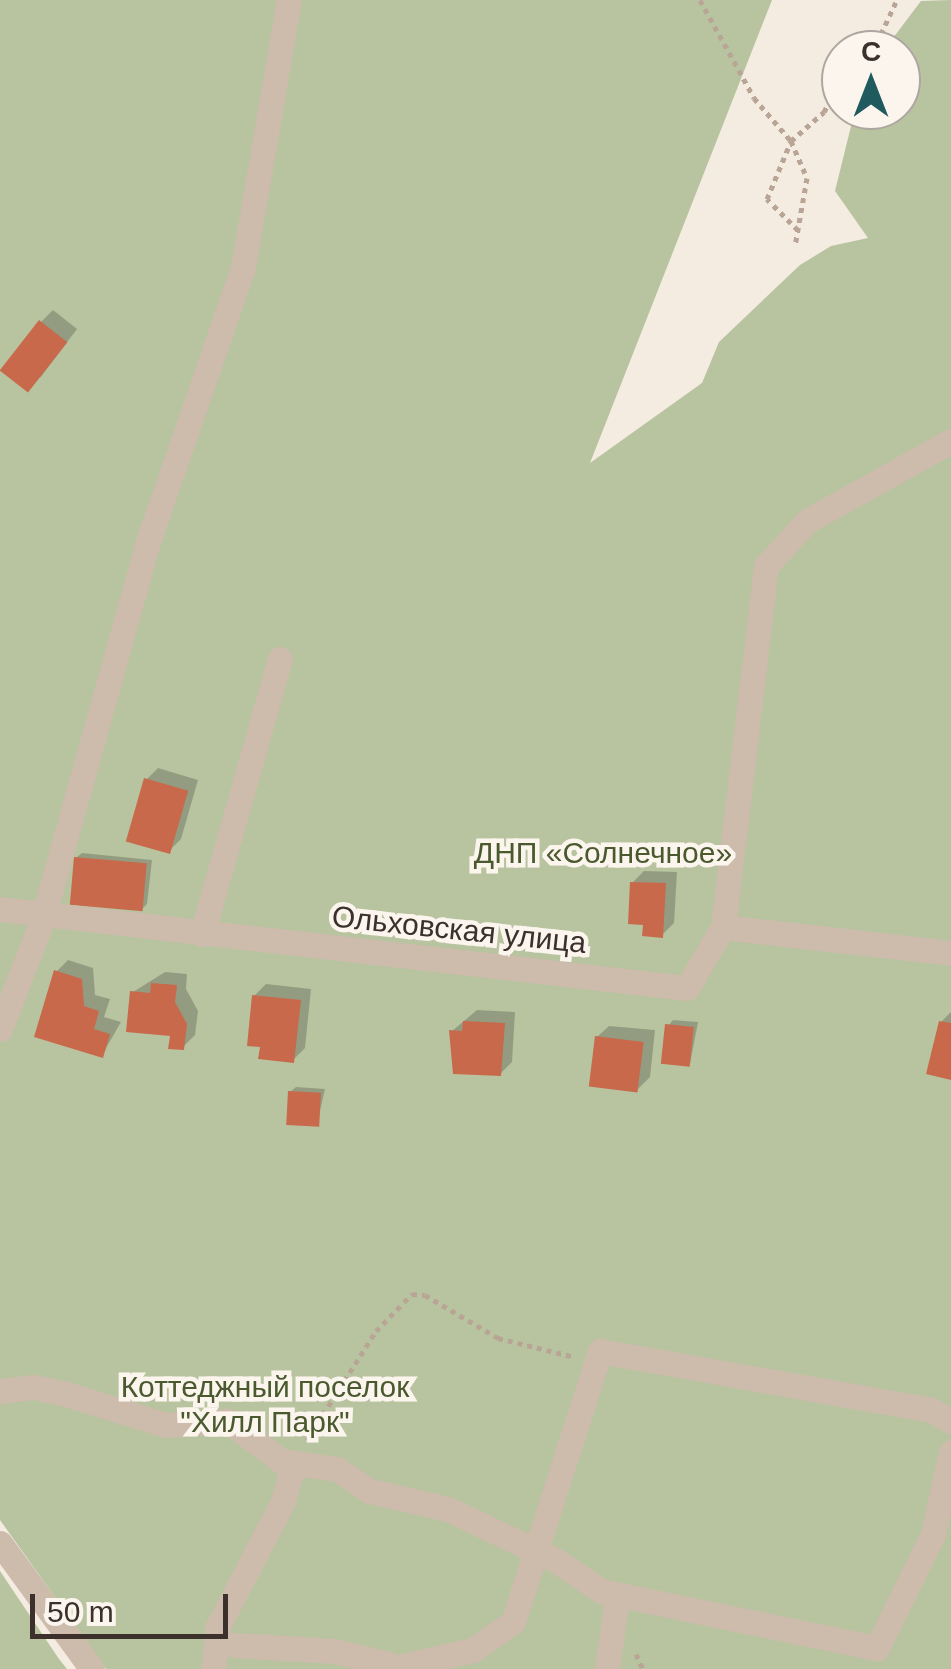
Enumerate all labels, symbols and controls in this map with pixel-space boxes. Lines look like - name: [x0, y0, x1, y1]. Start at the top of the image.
- north arrow: [821, 30, 921, 130]
- text: С: [861, 36, 881, 67]
- park label: ДНП «Солнечное»: [474, 835, 732, 871]
- street label: Ольховская улица: [330, 899, 588, 961]
- park label: Коттеджный поселок "Хилл Парк": [121, 1369, 409, 1440]
- scale bar: [35, 1574, 232, 1636]
- text: 50 m: [47, 1595, 114, 1628]

